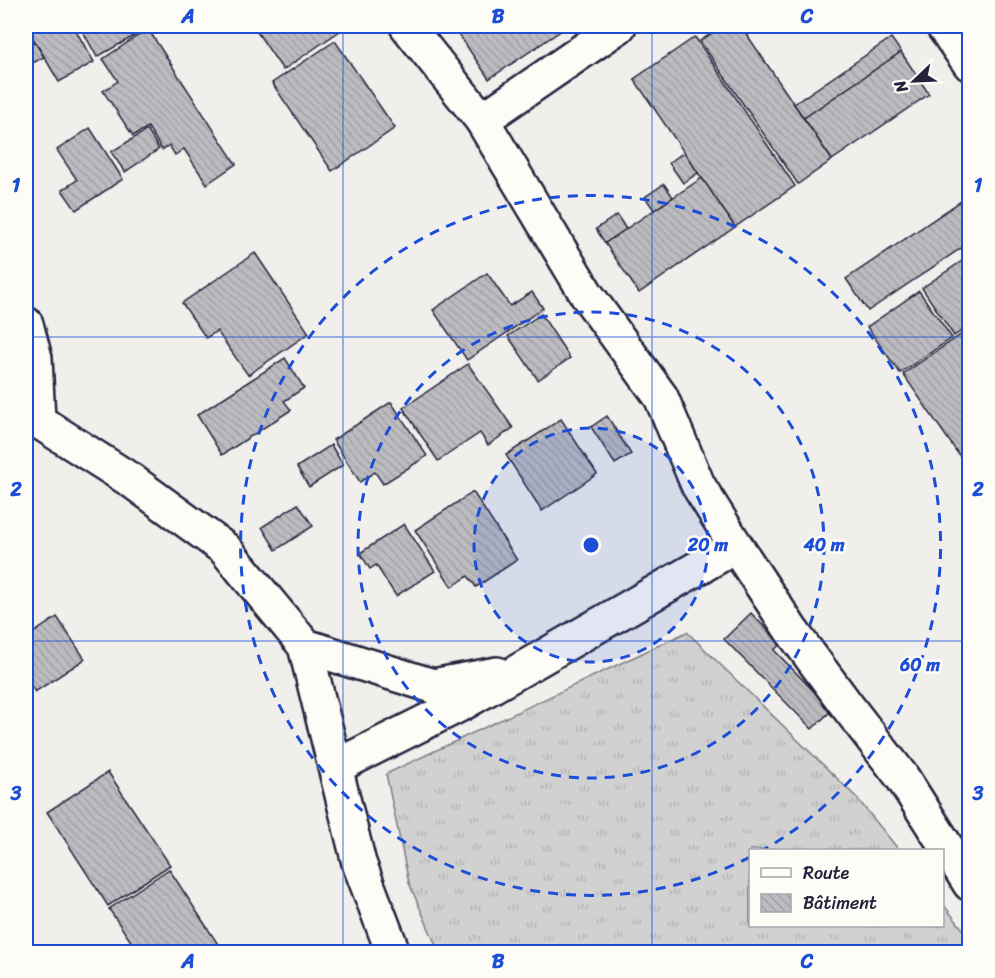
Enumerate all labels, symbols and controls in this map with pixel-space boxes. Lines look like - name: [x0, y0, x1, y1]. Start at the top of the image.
- text: A: [180, 0, 195, 34]
- text: B: [492, 0, 505, 34]
- text: C: [800, 0, 814, 34]
- north arrow: [884, 51, 944, 111]
- text: N: [885, 75, 917, 98]
- text: 1: [12, 168, 21, 203]
- text: 1: [974, 168, 983, 203]
- text: 2: [9, 472, 22, 507]
- text: 2: [971, 472, 984, 507]
- text: 20 m: [687, 529, 728, 561]
- text: 40 m: [802, 529, 845, 561]
- centre of rings: [581, 535, 601, 555]
- text: 60 m: [899, 649, 940, 681]
- text: 3: [10, 776, 22, 811]
- text: 3: [972, 776, 984, 811]
- legend: [749, 849, 944, 927]
- text: Route: [803, 857, 850, 889]
- text: Bâtiment: [803, 887, 877, 919]
- text: A: [180, 944, 195, 978]
- text: B: [492, 944, 505, 978]
- text: C: [800, 944, 814, 978]

